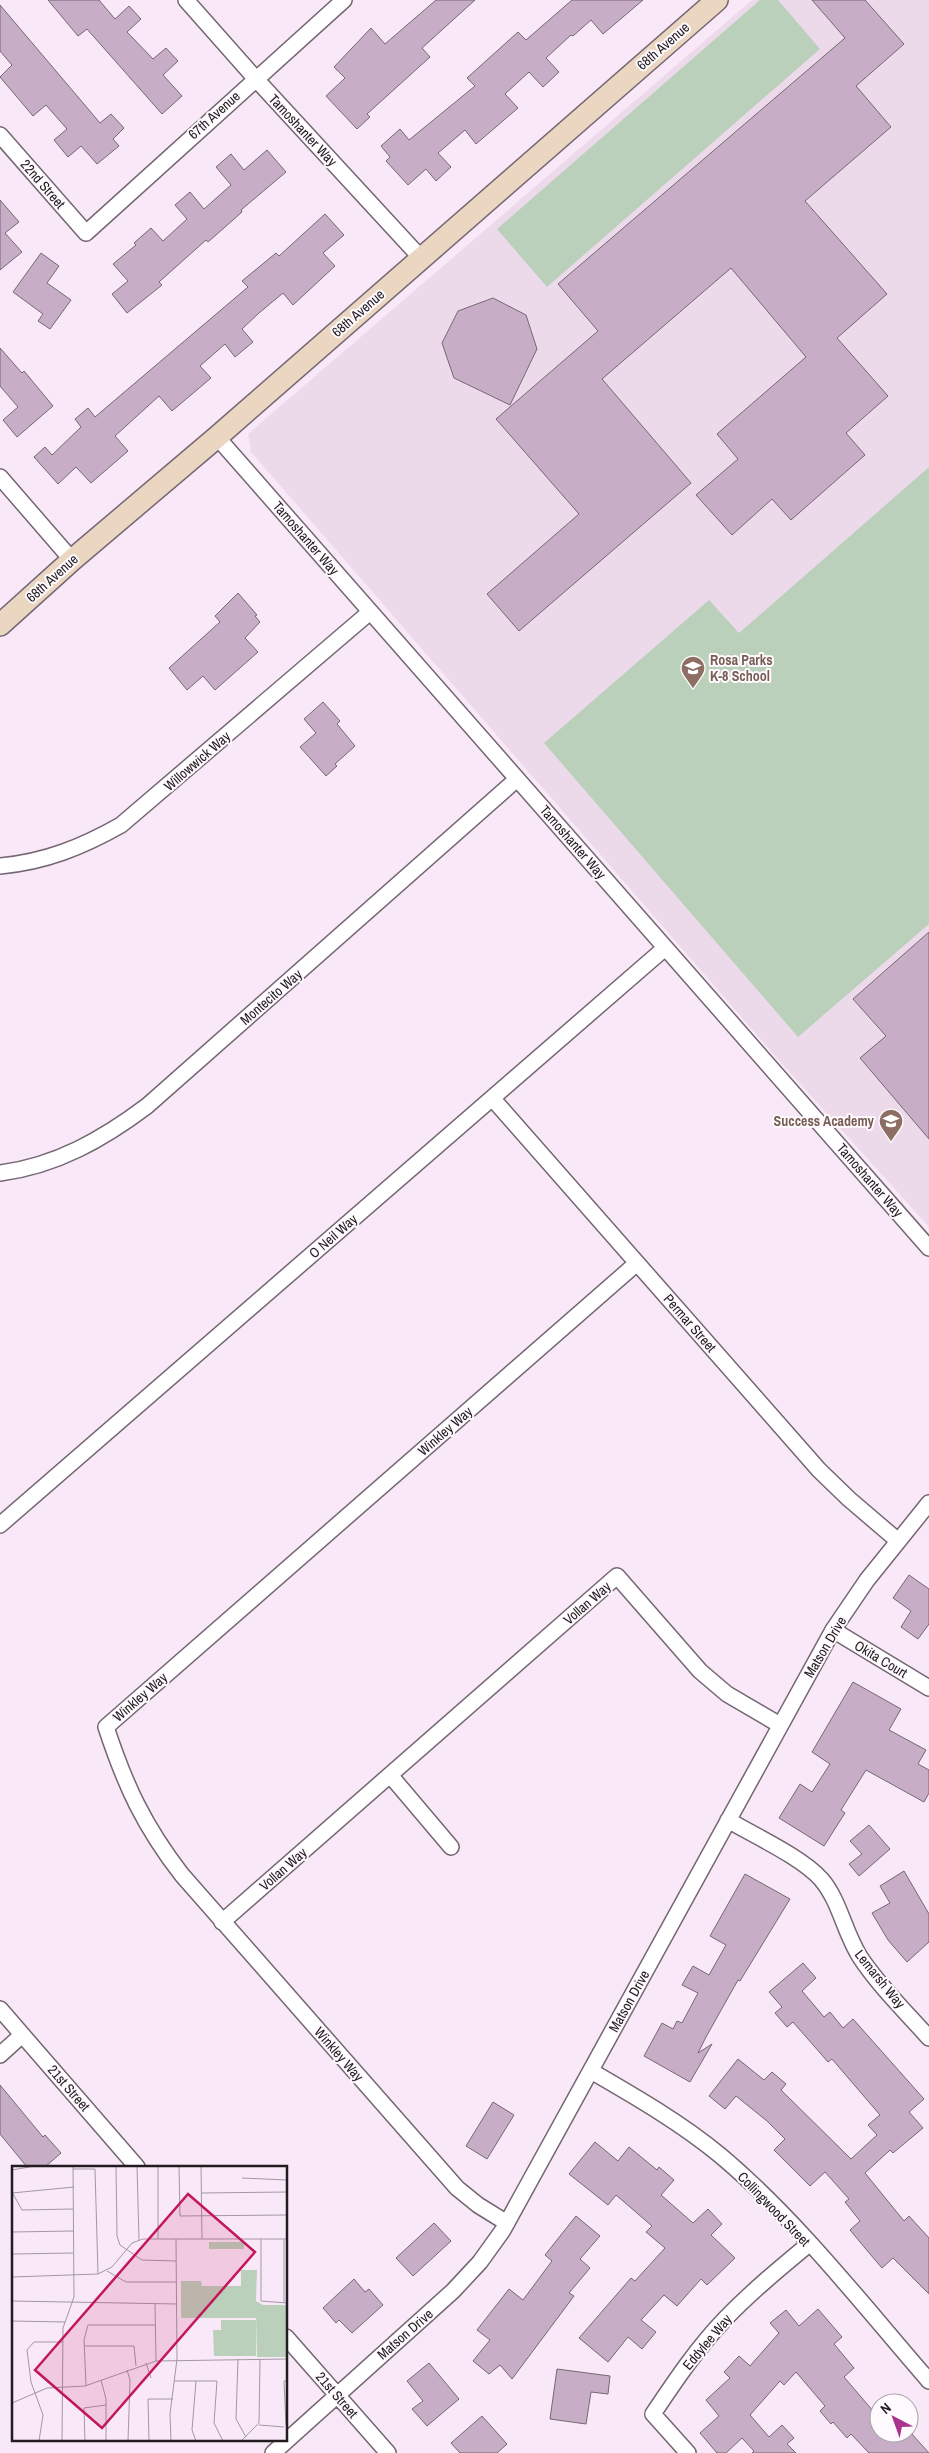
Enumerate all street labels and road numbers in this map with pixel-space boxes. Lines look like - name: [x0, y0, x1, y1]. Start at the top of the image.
- street label: 68th Avenue: [633, 18, 693, 74]
- street label: 67th Avenue: [184, 87, 244, 143]
- street label: Tamoshanter Way: [265, 90, 341, 170]
- street label: 22nd Street: [17, 156, 69, 212]
- street label: 68th Avenue: [328, 285, 388, 341]
- street label: Tamoshanter Way: [269, 497, 343, 579]
- street label: 68th Avenue: [22, 550, 82, 606]
- street label: Willowwick Way: [160, 727, 234, 795]
- street label: Tamoshanter Way: [536, 801, 610, 883]
- street label: Montecito Way: [236, 965, 306, 1029]
- street label: Tamoshanter Way: [833, 1139, 907, 1221]
- street label: O Neil Way: [305, 1210, 361, 1262]
- street label: Permar Street: [660, 1290, 720, 1356]
- street label: Winkley Way: [414, 1402, 476, 1460]
- street label: Vollan Way: [560, 1577, 615, 1628]
- street label: Matson Drive: [800, 1613, 850, 1681]
- street label: Okita Court: [851, 1636, 911, 1682]
- street label: Winkley Way: [109, 1668, 171, 1726]
- street label: Vollan Way: [256, 1843, 311, 1894]
- street label: Lemarsh Way: [851, 1946, 909, 2012]
- street label: Matson Drive: [605, 1967, 653, 2035]
- street label: Winkley Way: [310, 2023, 368, 2085]
- street label: 21st Street: [44, 2061, 94, 2115]
- street label: Collingwood Street: [734, 2168, 814, 2250]
- street label: Matson Drive: [373, 2305, 437, 2363]
- street label: Eddylee Way: [679, 2310, 736, 2374]
- street label: 21st Street: [312, 2368, 362, 2422]

